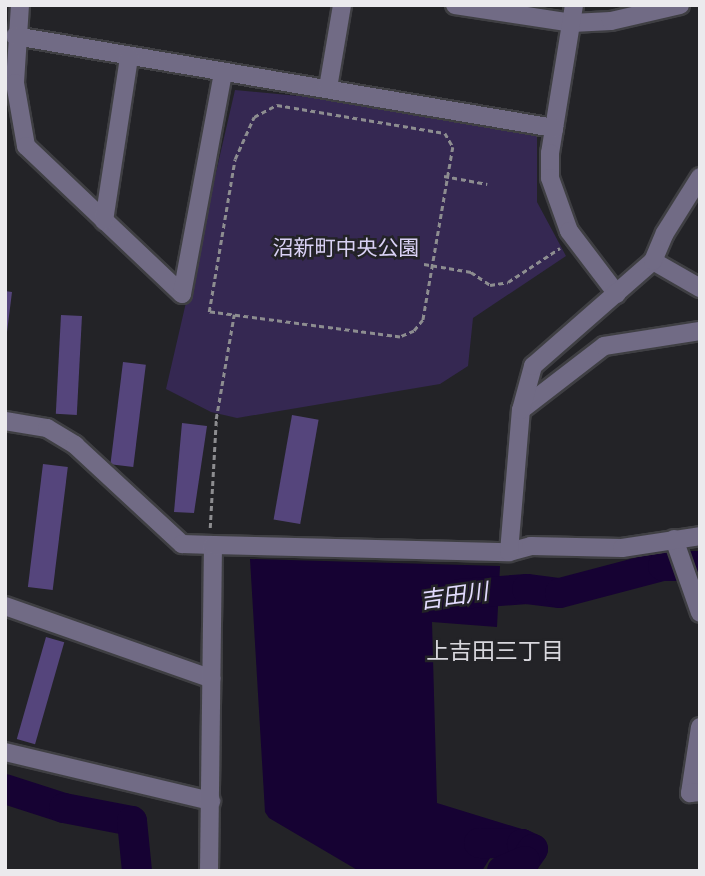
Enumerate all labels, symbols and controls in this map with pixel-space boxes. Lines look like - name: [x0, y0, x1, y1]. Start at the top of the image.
- park label: 沼新町中央公園: [273, 236, 419, 262]
- water label: 吉田川: [418, 579, 490, 615]
- district label: 上吉田三丁目: [426, 638, 564, 666]

